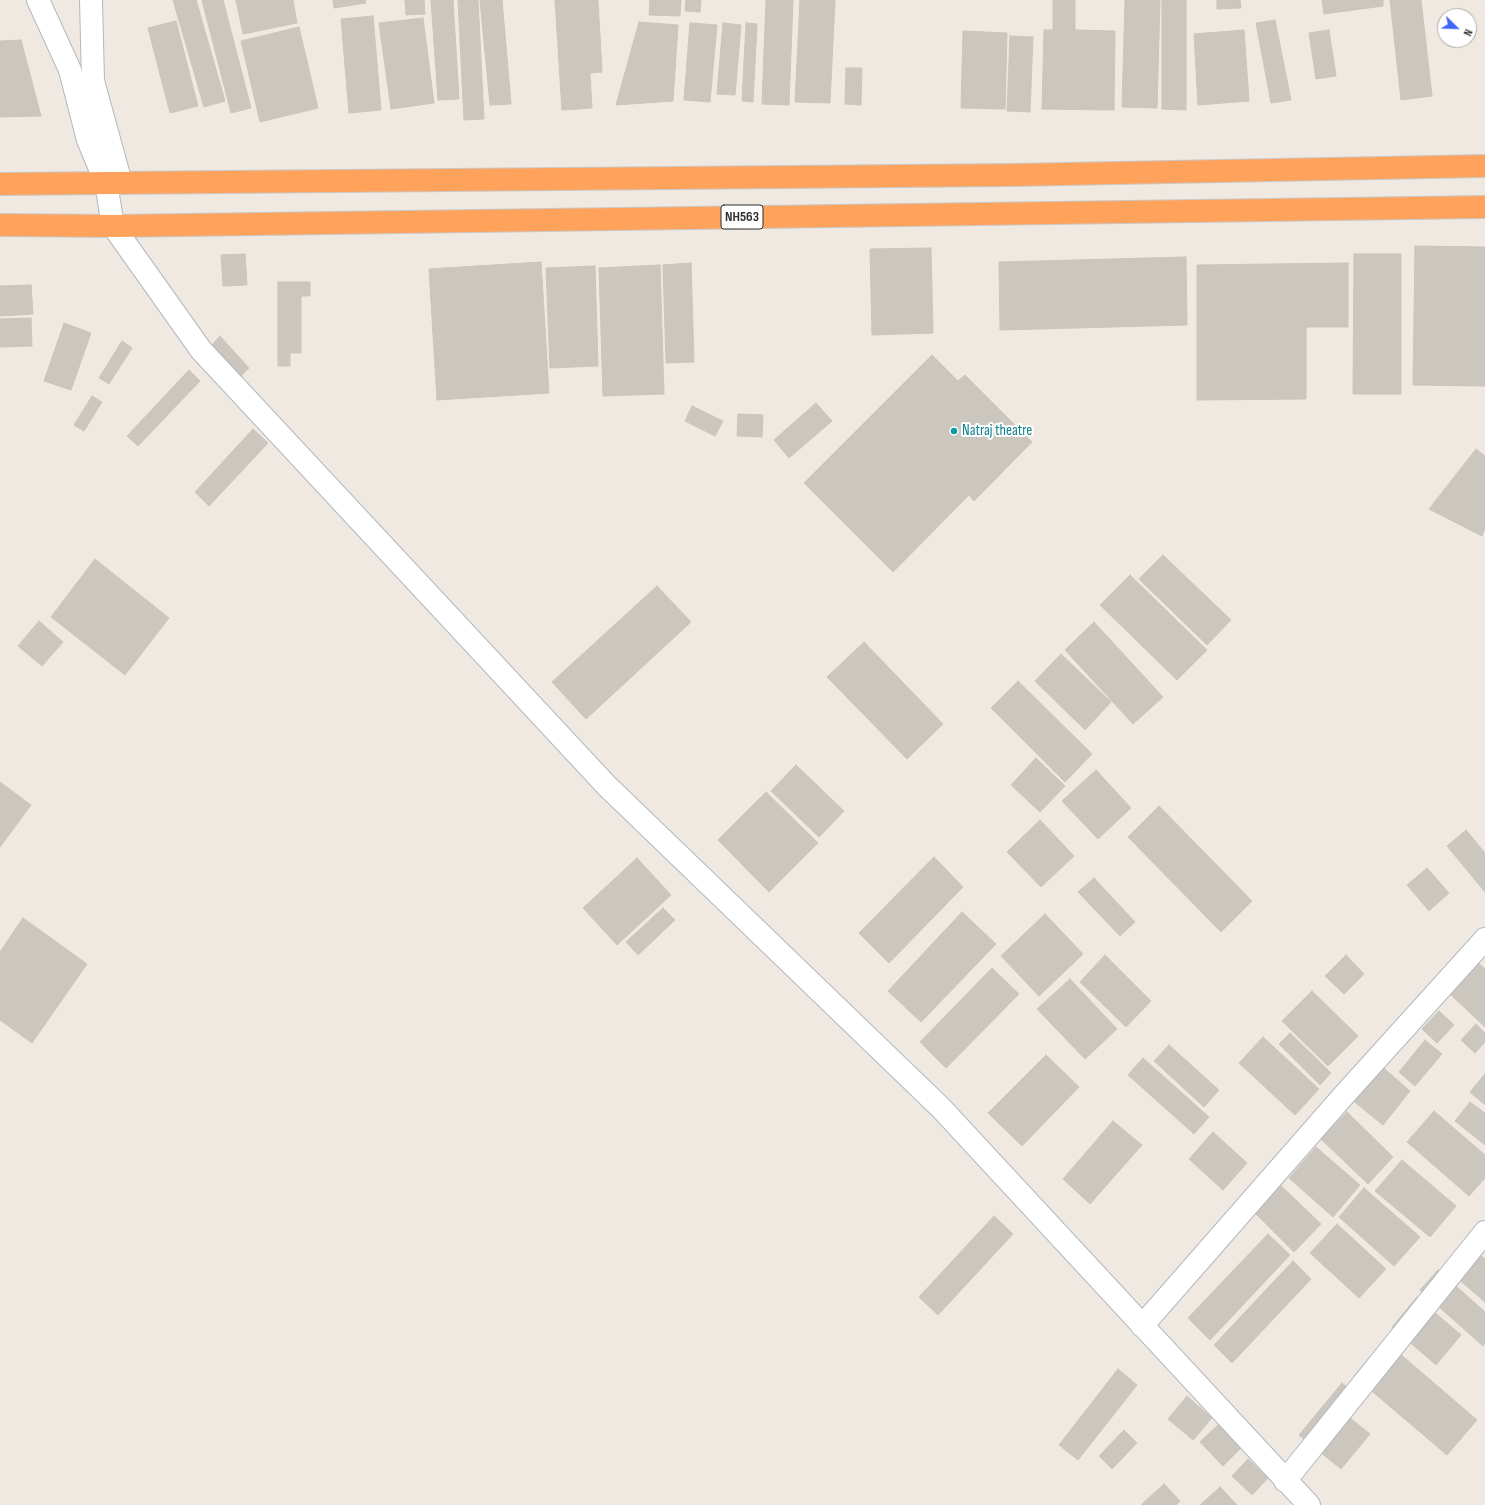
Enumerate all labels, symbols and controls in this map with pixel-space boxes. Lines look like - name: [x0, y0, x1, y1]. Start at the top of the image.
- north arrow: [1437, 8, 1477, 48]
- text: N: [1460, 27, 1475, 38]
- road number: NH563: [721, 205, 763, 229]
- place label: Natraj theatre: [962, 422, 1032, 440]
- marker: Natraj theatre: [949, 426, 959, 436]

